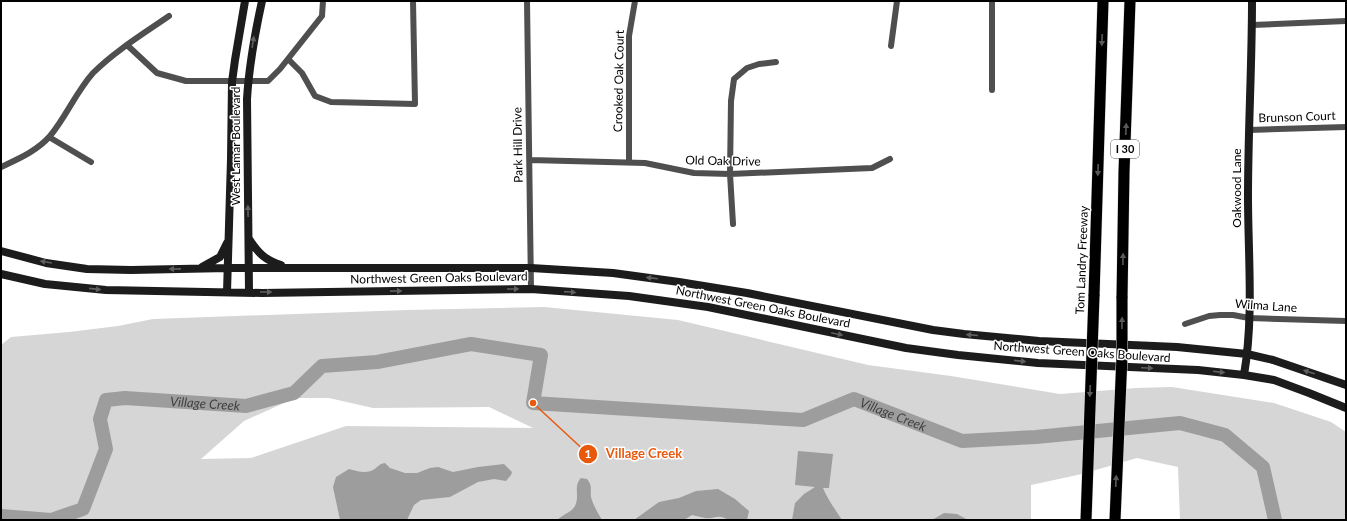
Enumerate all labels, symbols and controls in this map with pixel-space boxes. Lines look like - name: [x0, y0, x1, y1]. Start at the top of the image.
- street label: Crooked Oak Court: [610, 29, 627, 132]
- one-way arrow: [1098, 34, 1105, 46]
- one-way arrow: [250, 36, 256, 48]
- street label: West Lamar Boulevard: [228, 87, 243, 205]
- street label: Park Hill Drive: [509, 107, 526, 183]
- street label: Brunson Court: [1258, 108, 1337, 125]
- one-way arrow: [1123, 122, 1129, 135]
- road number: I 30: [1111, 140, 1139, 158]
- street label: Oakwood Lane: [1229, 148, 1244, 228]
- street label: Old Oak Drive: [685, 152, 761, 169]
- one-way arrow: [1095, 164, 1101, 177]
- one-way arrow: [245, 204, 251, 217]
- street label: Tom Landry Freeway: [1072, 205, 1091, 315]
- one-way arrow: [1120, 252, 1126, 265]
- one-way arrow: [39, 259, 52, 265]
- one-way arrow: [168, 266, 181, 272]
- street label: Northwest Green Oaks Boulevard: [350, 268, 528, 287]
- one-way arrow: [646, 275, 658, 281]
- street label: Northwest Green Oaks Boulevard: [675, 282, 852, 331]
- one-way arrow: [89, 286, 101, 292]
- one-way arrow: [507, 286, 520, 292]
- one-way arrow: [390, 288, 403, 294]
- one-way arrow: [260, 289, 273, 295]
- one-way arrow: [564, 289, 576, 296]
- street label: Wilma Lane: [1235, 296, 1298, 315]
- one-way arrow: [1119, 316, 1125, 329]
- one-way arrow: [830, 331, 843, 337]
- one-way arrow: [966, 332, 979, 339]
- street label: Northwest Green Oaks Boulevard: [993, 338, 1171, 365]
- one-way arrow: [1014, 358, 1026, 364]
- one-way arrow: [1141, 365, 1154, 371]
- one-way arrow: [1213, 369, 1225, 375]
- one-way arrow: [1303, 369, 1315, 375]
- one-way arrow: [1087, 385, 1094, 397]
- water label: Village Creek: [169, 393, 241, 414]
- water label: Village Creek: [858, 394, 930, 435]
- callout: Village Creek: [578, 441, 690, 466]
- text: Village Creek: [605, 445, 682, 461]
- text: 1: [585, 446, 592, 461]
- one-way arrow: [1113, 475, 1120, 487]

